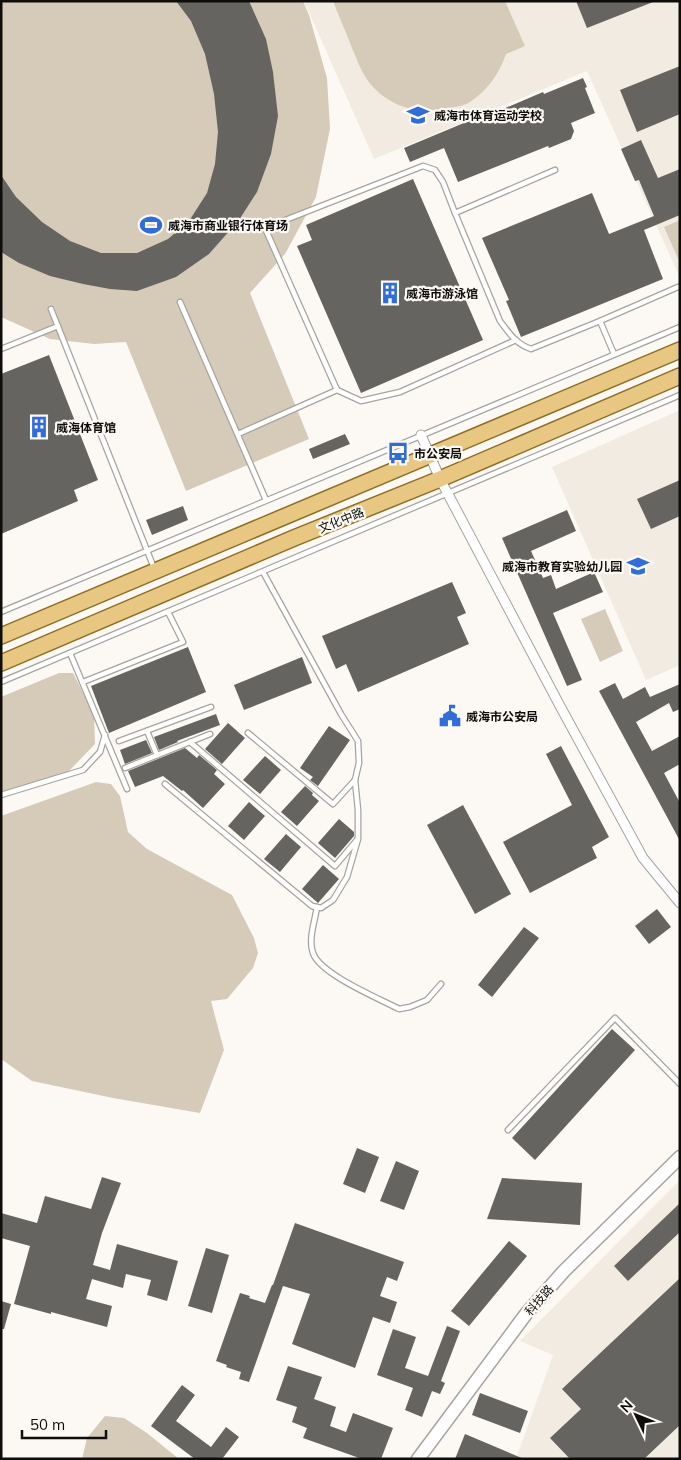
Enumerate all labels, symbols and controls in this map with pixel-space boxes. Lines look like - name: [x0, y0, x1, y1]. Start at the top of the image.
- school or university icon: 威海市体育运动学校: [405, 102, 431, 128]
- place label: 威海市体育运动学校: [434, 108, 542, 123]
- sports icon: 威海市商业银行体育场: [138, 212, 164, 238]
- place label: 威海市商业银行体育场: [168, 218, 288, 233]
- building icon: 威海市游泳馆: [377, 280, 403, 306]
- place label: 威海市游泳馆: [406, 286, 478, 301]
- building icon: 威海体育馆: [26, 414, 52, 440]
- place label: 威海体育馆: [56, 420, 116, 435]
- bus stop icon: 市公安局: [385, 440, 411, 466]
- place label: 市公安局: [414, 446, 462, 461]
- street label: 文化中路: [316, 504, 366, 536]
- school or university icon: 威海市教育实验幼儿园: [625, 553, 651, 579]
- place label: 威海市教育实验幼儿园: [502, 559, 622, 574]
- public building icon: 威海市公安局: [437, 703, 463, 729]
- place label: 威海市公安局: [466, 709, 538, 724]
- street label: 科技路: [522, 1281, 556, 1319]
- north arrow: [611, 1390, 661, 1440]
- text: N: [616, 1396, 637, 1416]
- scale bar: [22, 1408, 106, 1440]
- text: 50 m: [30, 1415, 65, 1434]

